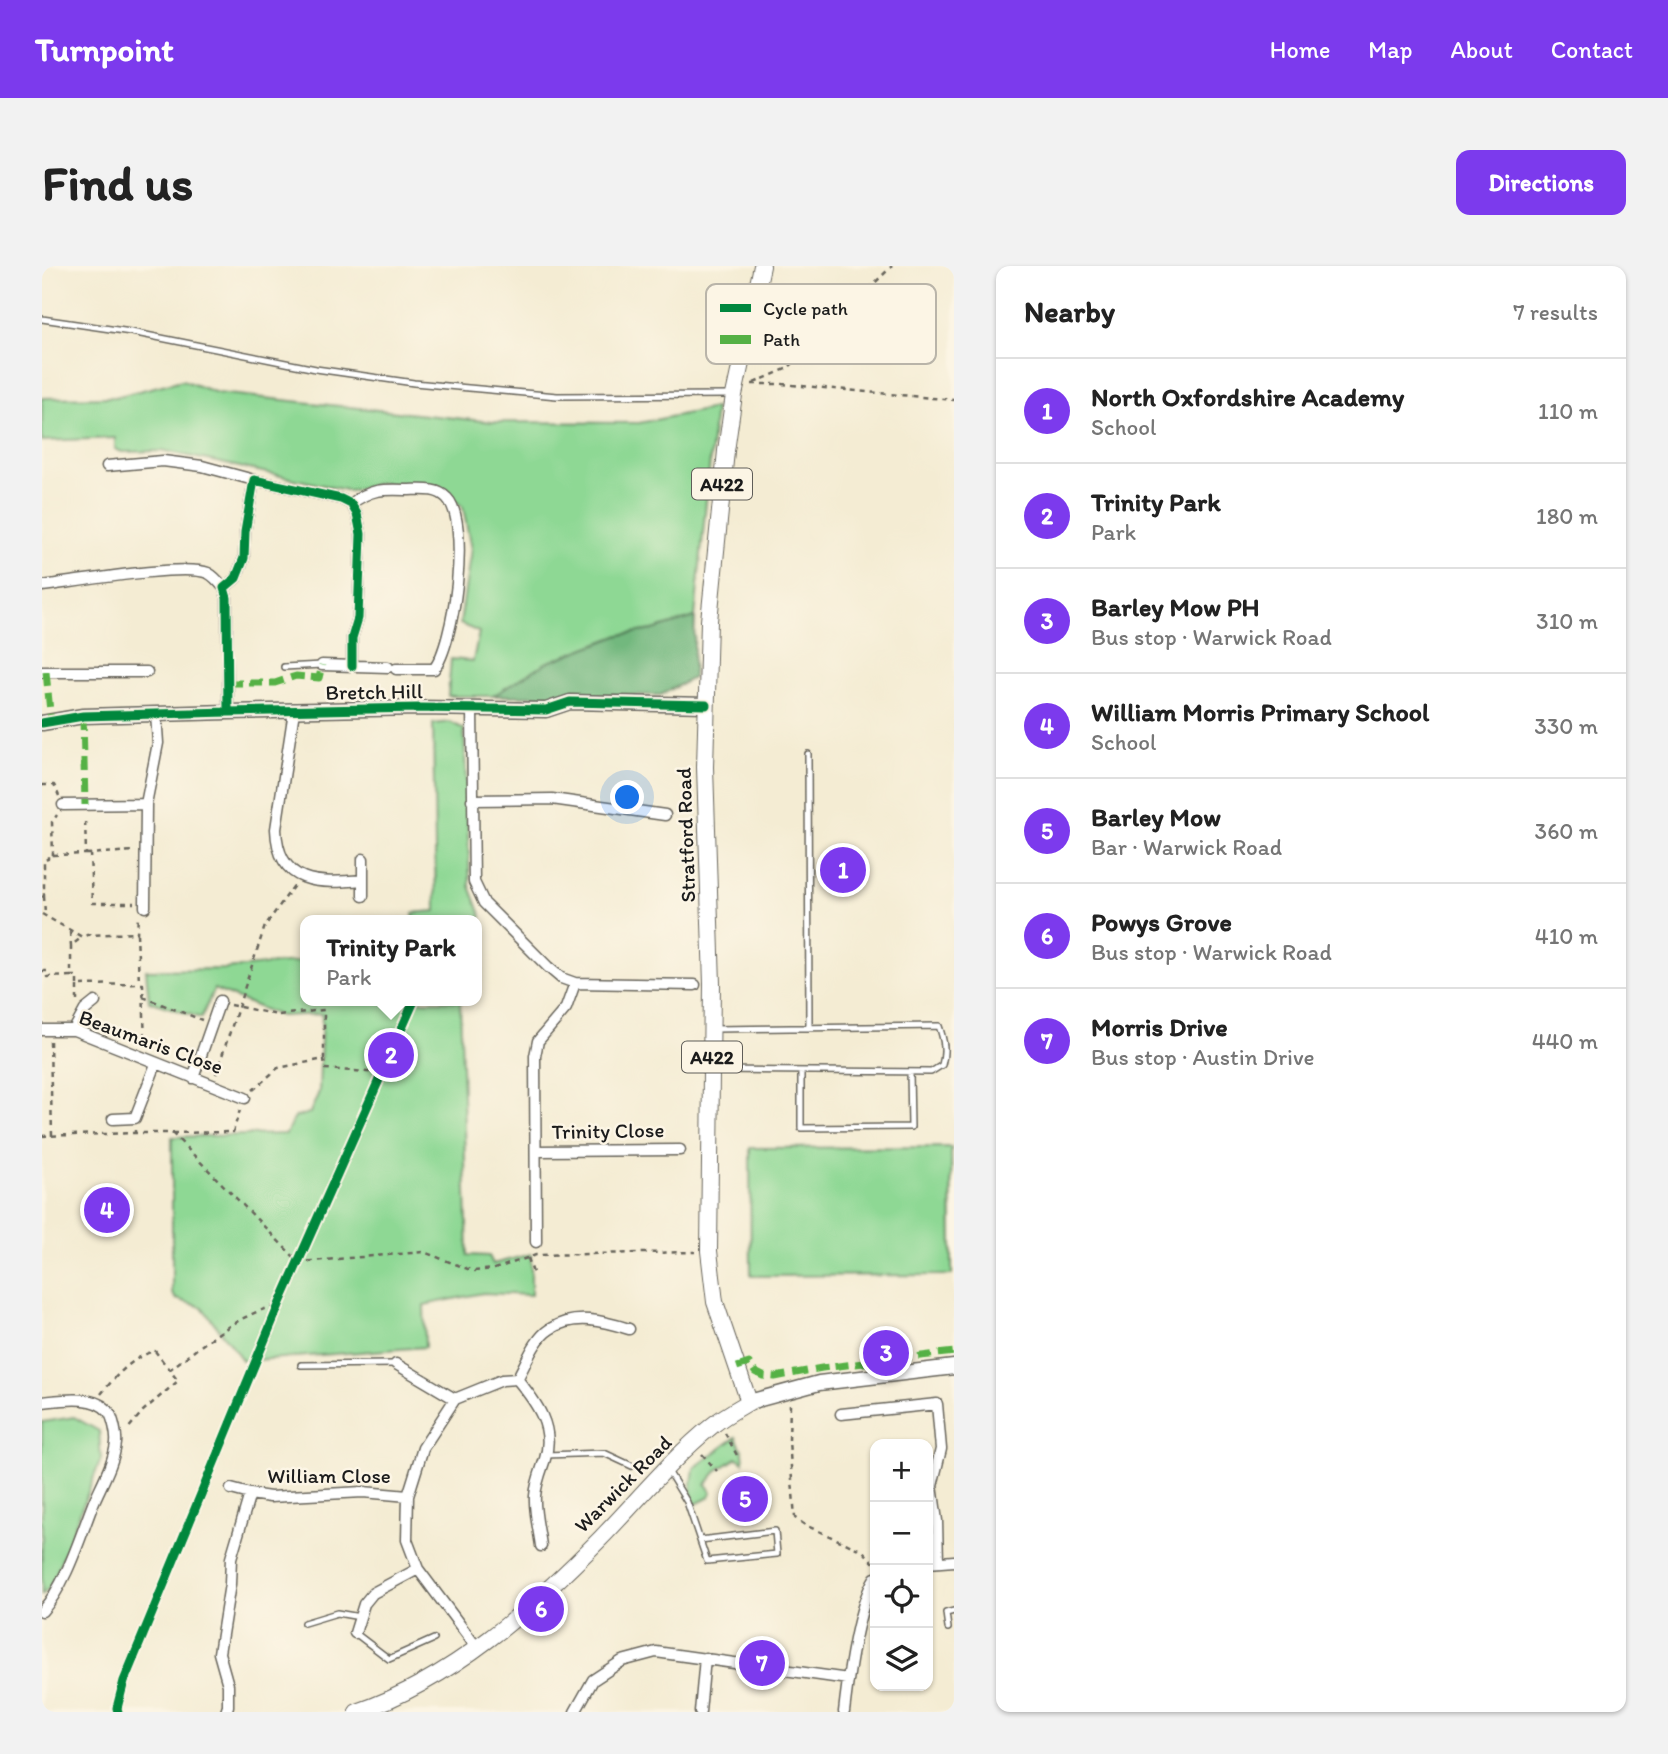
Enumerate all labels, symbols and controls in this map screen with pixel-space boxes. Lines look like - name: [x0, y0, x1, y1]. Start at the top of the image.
- text: Turnpoint: [35, 30, 174, 69]
- text: Home: [1270, 35, 1330, 64]
- text: Map: [1368, 35, 1412, 64]
- text: About: [1450, 35, 1513, 64]
- text: Contact: [1551, 35, 1633, 64]
- button: Directions: [1456, 150, 1626, 215]
- text: Find us: [42, 153, 193, 212]
- legend: [706, 284, 936, 364]
- text: Nearby: [1024, 293, 1115, 330]
- text: Cycle path: [763, 297, 848, 320]
- text: 7 results: [1513, 298, 1598, 326]
- text: Path: [763, 328, 800, 351]
- text: North Oxfordshire Academy: [1091, 381, 1404, 413]
- text: 1: [1042, 397, 1052, 425]
- text: 110 m: [1538, 397, 1598, 425]
- text: School: [1091, 413, 1156, 441]
- road number: A422: [692, 468, 752, 499]
- text: Trinity Park: [1091, 486, 1221, 518]
- text: 2: [1041, 502, 1053, 530]
- text: 180 m: [1536, 502, 1598, 530]
- text: Park: [1091, 518, 1136, 546]
- text: Barley Mow PH: [1091, 591, 1260, 623]
- text: 3: [1041, 607, 1053, 635]
- text: 310 m: [1536, 607, 1598, 635]
- text: Bus stop · Warwick Road: [1091, 623, 1332, 651]
- street label: Bretch Hill: [325, 678, 423, 705]
- text: William Morris Primary School: [1091, 696, 1429, 728]
- text: 4: [1040, 712, 1054, 740]
- text: 330 m: [1534, 712, 1598, 740]
- text: School: [1091, 728, 1156, 756]
- street label: Stratford Road: [671, 767, 700, 903]
- your location: [610, 780, 644, 814]
- text: Barley Mow: [1091, 801, 1221, 833]
- text: 5: [1041, 817, 1053, 845]
- text: 360 m: [1535, 817, 1598, 845]
- text: Bar · Warwick Road: [1091, 833, 1282, 861]
- pin: 1: [820, 844, 866, 896]
- text: Powys Grove: [1091, 906, 1232, 938]
- popup: [300, 915, 482, 1006]
- text: 6: [1041, 922, 1053, 950]
- text: 410 m: [1535, 922, 1598, 950]
- text: Trinity Park: [326, 931, 456, 963]
- text: Bus stop · Warwick Road: [1091, 938, 1332, 966]
- text: Park: [326, 963, 371, 991]
- street label: Beaumaris Close: [76, 1004, 226, 1079]
- text: Morris Drive: [1091, 1011, 1228, 1043]
- text: 7: [1041, 1027, 1053, 1055]
- text: 440 m: [1532, 1027, 1598, 1055]
- pin: 2: [368, 1029, 414, 1081]
- road number: A422: [682, 1042, 742, 1072]
- text: Bus stop · Austin Drive: [1091, 1043, 1315, 1071]
- street label: Trinity Close: [551, 1117, 665, 1144]
- pin: 4: [84, 1184, 130, 1236]
- pin: 3: [863, 1327, 909, 1379]
- street label: Warwick Road: [569, 1430, 676, 1537]
- map controls: [870, 1439, 933, 1691]
- button: +: [870, 1439, 933, 1502]
- street label: William Close: [267, 1463, 391, 1488]
- pin: 5: [722, 1473, 768, 1525]
- button: −: [870, 1502, 933, 1565]
- button: locate: [870, 1565, 933, 1628]
- pin: 6: [518, 1583, 564, 1635]
- button: layers: [870, 1628, 933, 1691]
- pin: 7: [739, 1637, 785, 1689]

